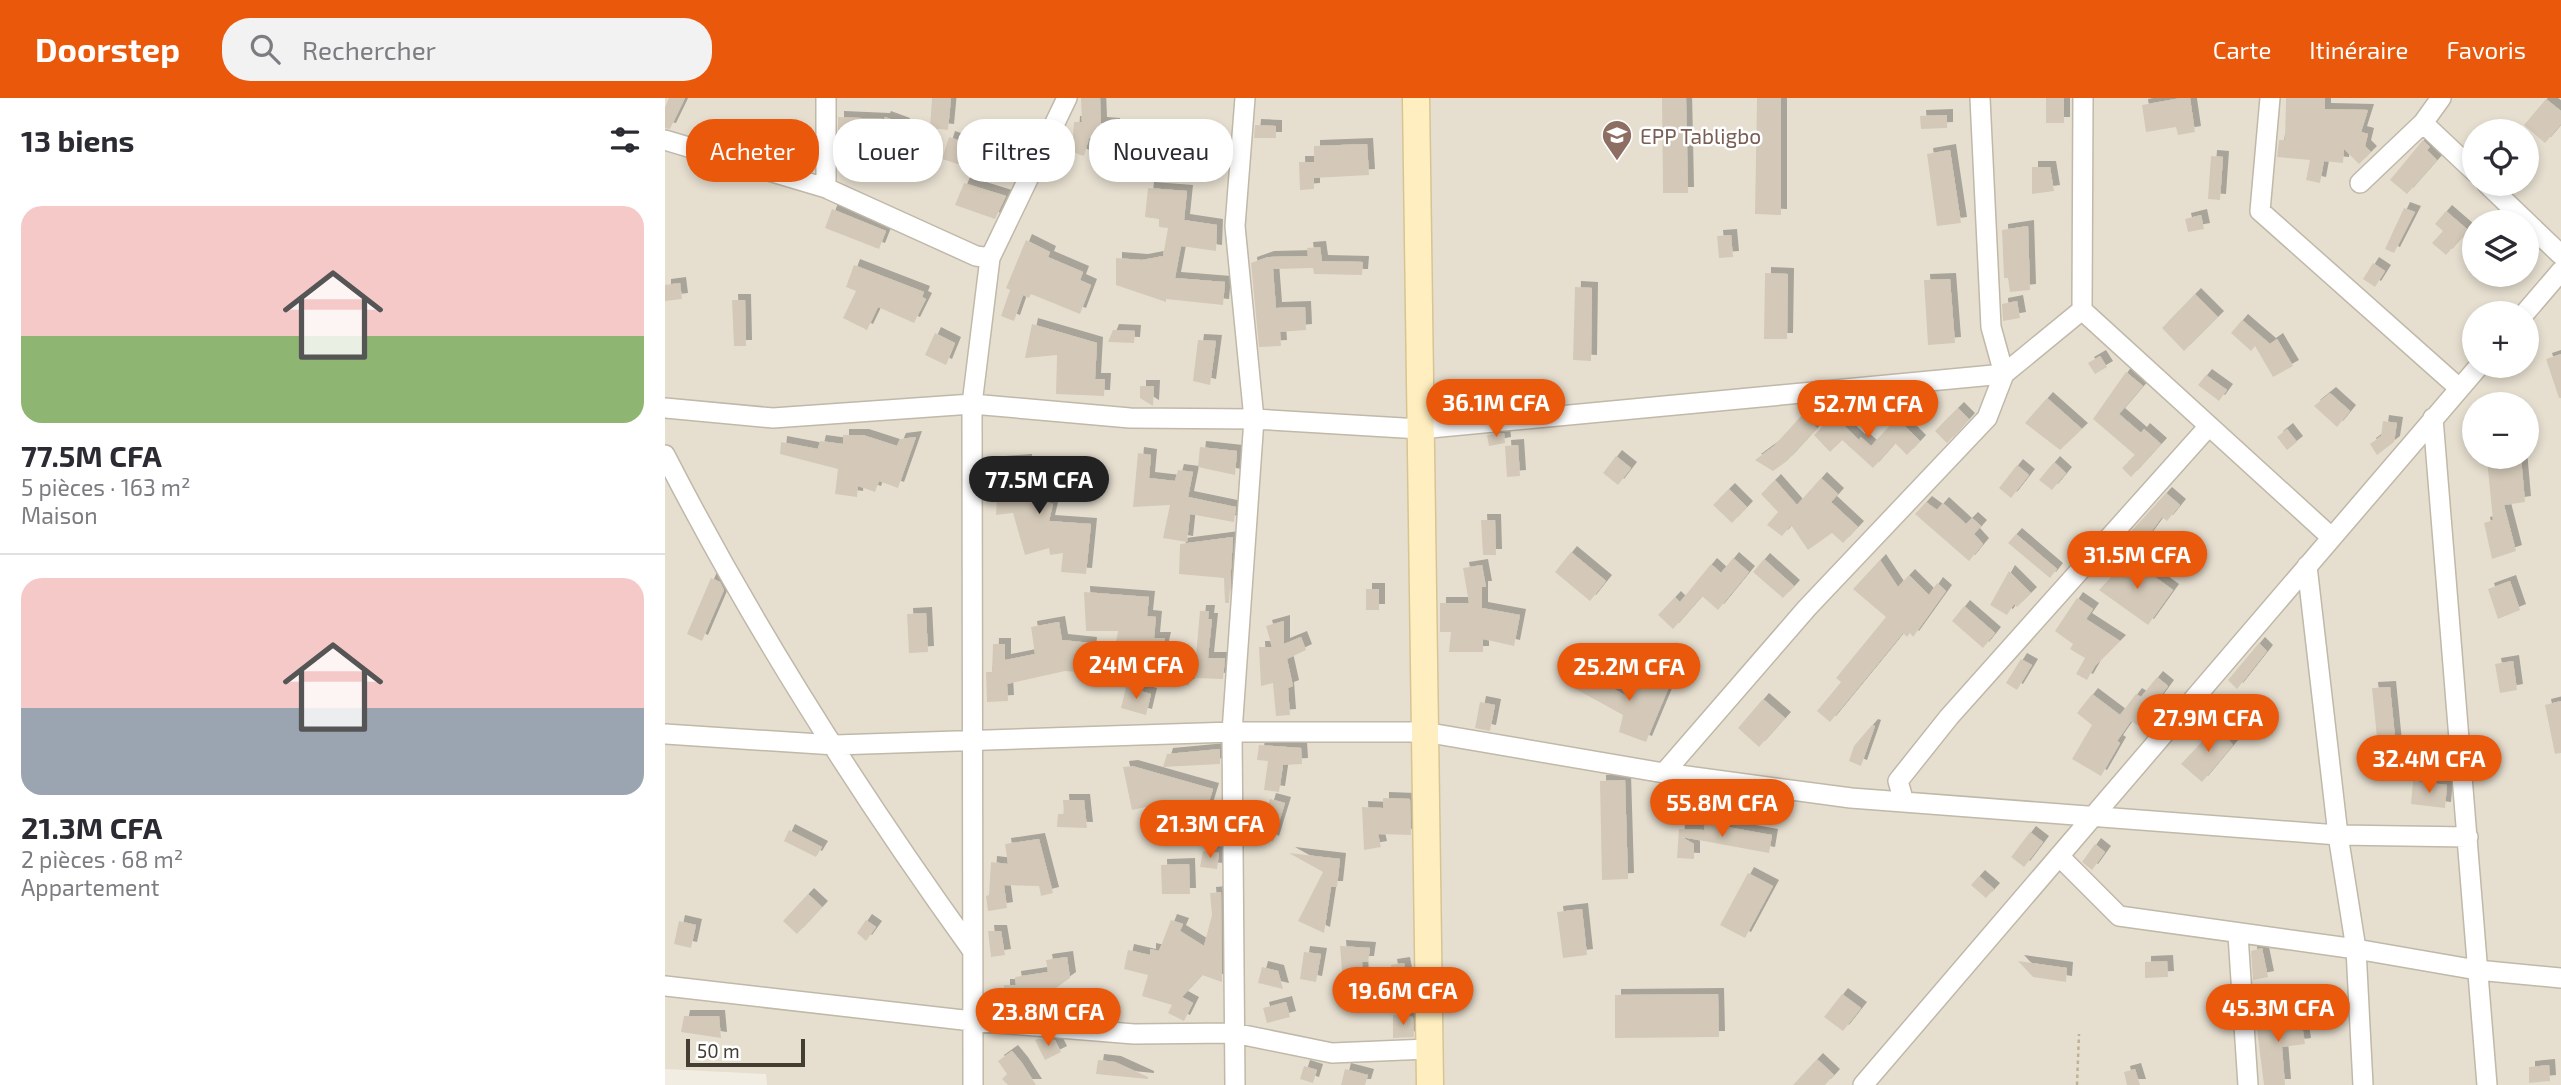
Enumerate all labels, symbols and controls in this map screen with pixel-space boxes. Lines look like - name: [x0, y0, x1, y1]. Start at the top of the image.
- search box: [222, 18, 712, 81]
- text: Doorstep: [35, 29, 180, 69]
- icon: search: [246, 30, 284, 68]
- text: Rechercher: [302, 34, 436, 65]
- text: Carte: [2213, 35, 2271, 64]
- text: Itinéraire: [2309, 35, 2408, 64]
- text: Favoris: [2446, 35, 2526, 64]
- school or university icon: EPP Tabligbo: [1600, 118, 1634, 162]
- chip: Acheter: [686, 119, 819, 182]
- chip: Louer: [833, 119, 943, 182]
- chip: Filtres: [957, 119, 1075, 182]
- chip: Nouveau: [1089, 119, 1233, 182]
- map controls: [2462, 119, 2539, 469]
- button: locate: [2462, 119, 2539, 196]
- icon: filters: [606, 121, 644, 159]
- text: 13 biens: [21, 122, 134, 158]
- place label: EPP Tabligbo: [1640, 123, 1761, 148]
- button: layers: [2462, 210, 2539, 287]
- icon: home: [270, 252, 396, 378]
- button: +: [2462, 301, 2539, 378]
- pin: 36.1M CFA: [1416, 380, 1576, 439]
- pin: 52.7M CFA: [1788, 380, 1948, 440]
- text: 36.1M CFA: [1442, 388, 1550, 416]
- text: 52.7M CFA: [1813, 389, 1923, 417]
- button: −: [2462, 392, 2539, 469]
- text: 77.5M CFA: [21, 437, 162, 473]
- pin: 77.5M CFA: [959, 456, 1119, 516]
- text: 77.5M CFA: [985, 465, 1093, 493]
- text: 5 pièces · 163 m²: [21, 473, 191, 501]
- text: Maison: [21, 501, 98, 529]
- pin: 31.5M CFA: [2057, 532, 2217, 591]
- text: 31.5M CFA: [2083, 540, 2191, 568]
- icon: home: [270, 624, 396, 750]
- pin: 24M CFA: [1071, 642, 1201, 701]
- pin: 25.2M CFA: [1549, 644, 1709, 703]
- text: 24M CFA: [1089, 650, 1183, 678]
- text: 25.2M CFA: [1573, 652, 1685, 680]
- pin: 27.9M CFA: [2128, 694, 2288, 754]
- text: 27.9M CFA: [2153, 703, 2263, 731]
- pin: 32.4M CFA: [2349, 736, 2509, 795]
- text: 32.4M CFA: [2373, 744, 2485, 772]
- pin: 55.8M CFA: [1642, 780, 1802, 839]
- text: 55.8M CFA: [1666, 788, 1778, 816]
- pin: 21.3M CFA: [1130, 800, 1290, 860]
- text: 21.3M CFA: [21, 809, 162, 845]
- text: 21.3M CFA: [1156, 809, 1264, 837]
- text: 2 pièces · 68 m²: [21, 845, 183, 873]
- text: Appartement: [21, 873, 160, 901]
- pin: 19.6M CFA: [1323, 968, 1483, 1027]
- text: 19.6M CFA: [1348, 976, 1458, 1004]
- pin: 45.3M CFA: [2198, 984, 2358, 1044]
- pin: 23.8M CFA: [968, 988, 1128, 1048]
- text: 45.3M CFA: [2222, 993, 2334, 1021]
- text: 23.8M CFA: [992, 997, 1104, 1025]
- scale bar: [686, 1036, 805, 1068]
- text: 50 m: [697, 1039, 740, 1062]

